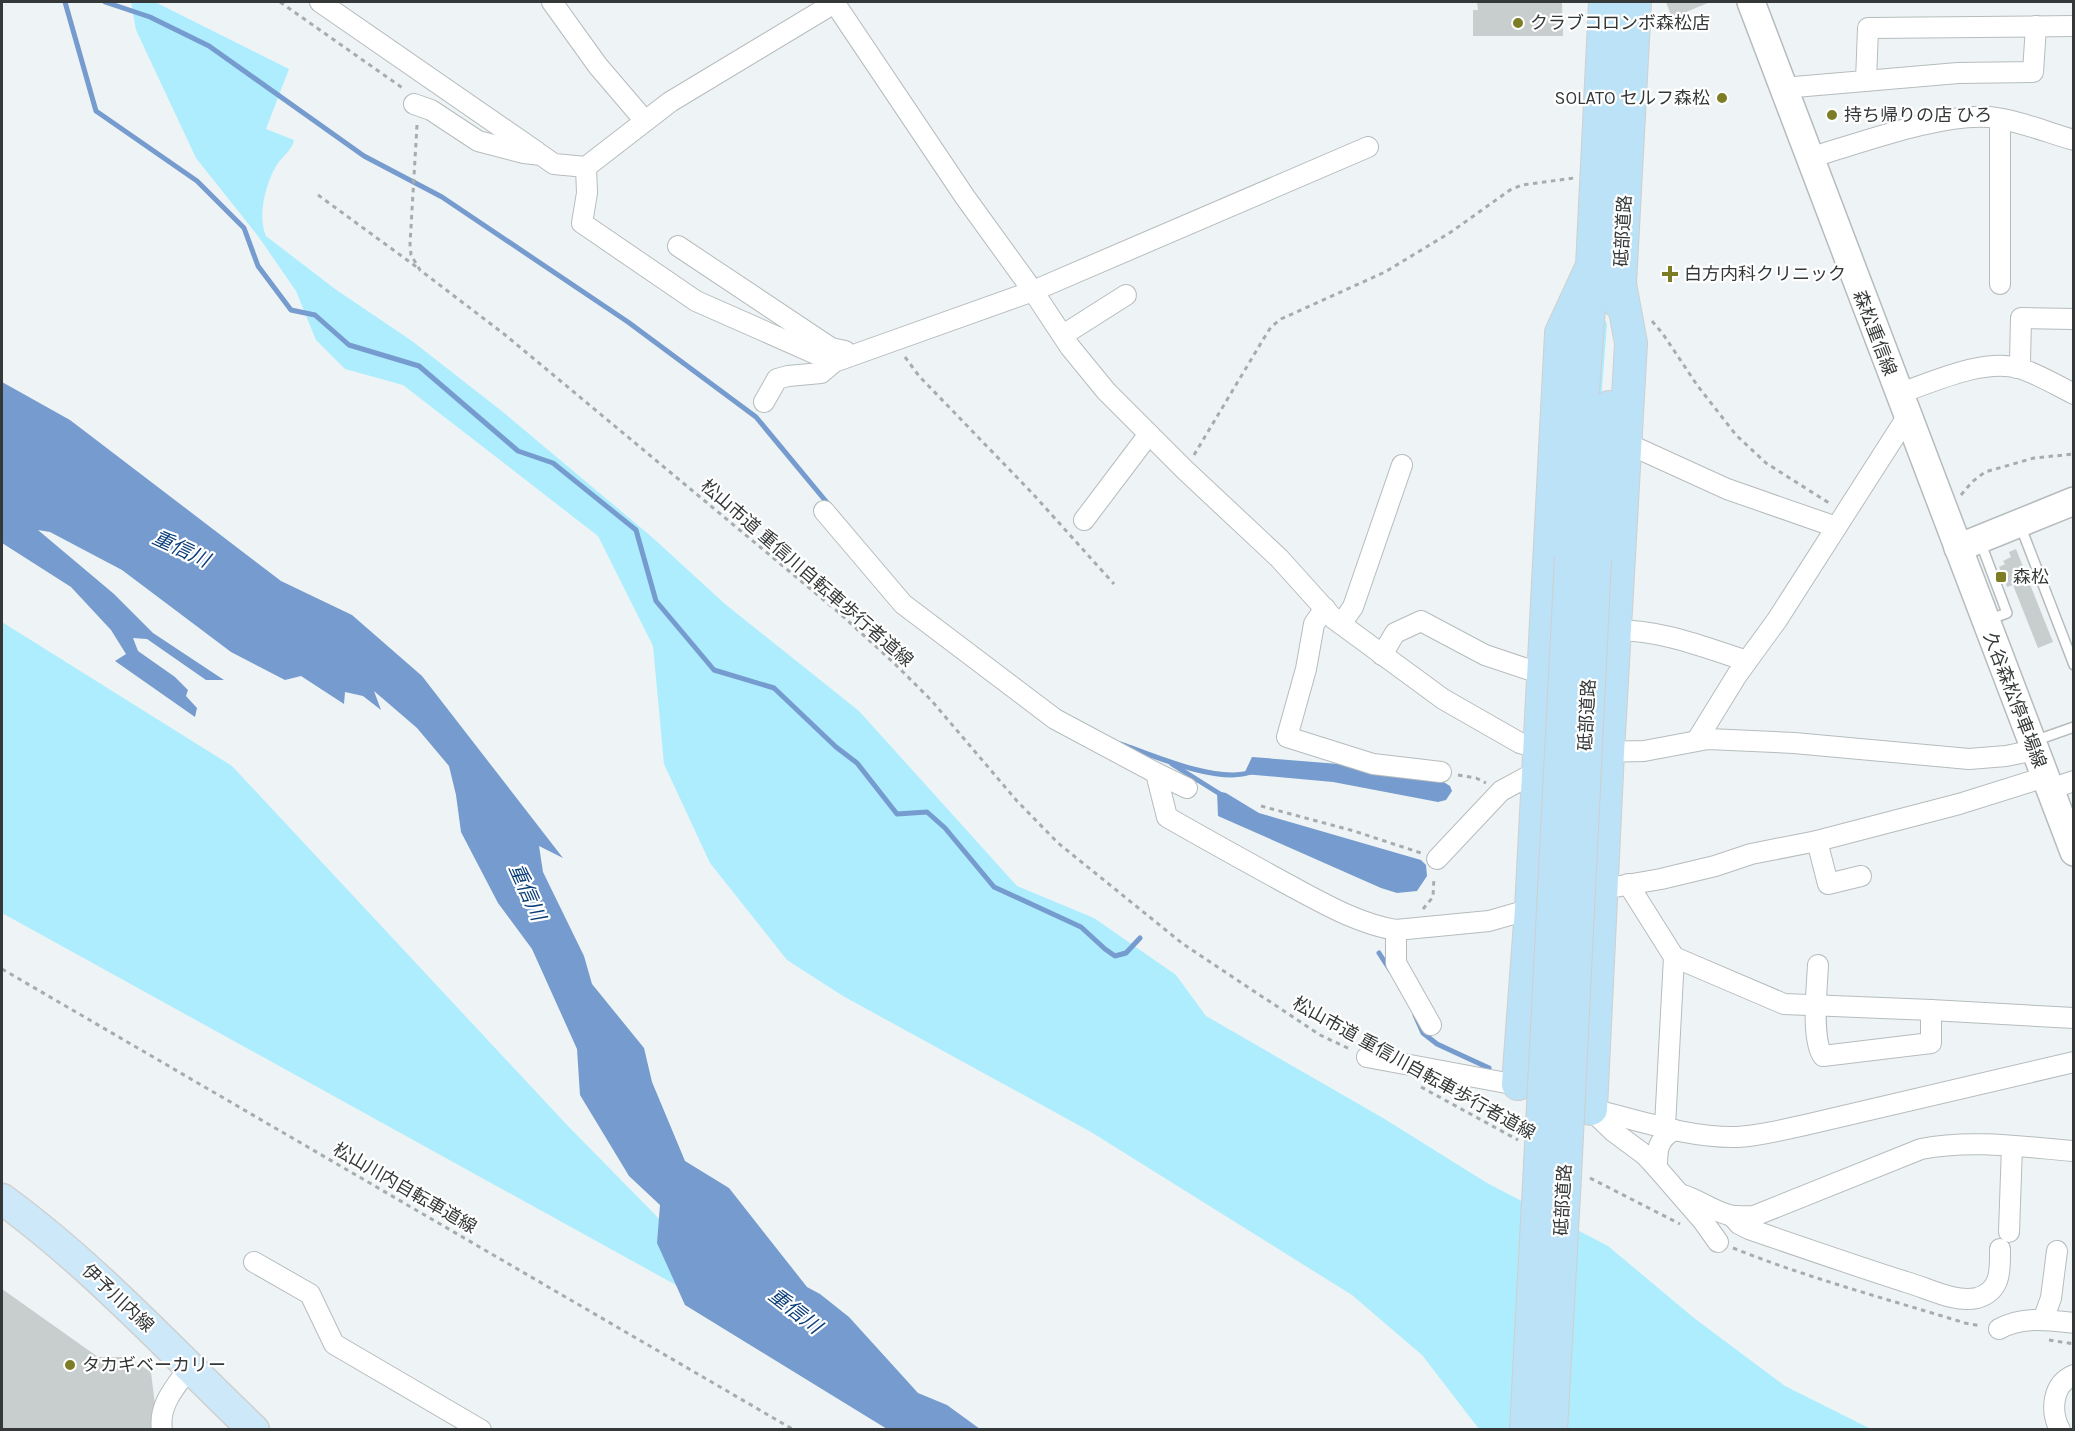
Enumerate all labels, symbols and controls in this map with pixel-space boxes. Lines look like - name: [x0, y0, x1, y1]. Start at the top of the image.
- place label: クラブコロンボ森松店: [1530, 12, 1710, 34]
- marker: クラブコロンボ森松店: [1511, 16, 1525, 30]
- place label: SOLATO セルフ森松: [1555, 87, 1710, 109]
- marker: SOLATO セルフ森松: [1715, 91, 1729, 105]
- place label: 持ち帰りの店 ひろ: [1844, 104, 1992, 126]
- marker: 持ち帰りの店 ひろ: [1825, 108, 1839, 122]
- street label: 砥部道路: [1610, 194, 1636, 268]
- place label: 白方内科クリニック: [1684, 263, 1846, 285]
- marker: 白方内科クリニック: [1661, 265, 1679, 283]
- street label: 森松重信線: [1849, 287, 1901, 379]
- street label: 松山市道 重信川自転車歩行者道線: [696, 475, 918, 671]
- water label: 重信川: [149, 526, 215, 573]
- place label: 森松: [2013, 566, 2049, 588]
- marker: 森松: [1994, 570, 2008, 584]
- street label: 久谷森松停車場線: [1979, 629, 2051, 771]
- street label: 砥部道路: [1574, 678, 1600, 752]
- water label: 重信川: [504, 860, 551, 926]
- street label: 松山市道 重信川自転車歩行者道線: [1289, 992, 1539, 1144]
- street label: 松山川内自転車道線: [329, 1138, 481, 1238]
- street label: 砥部道路: [1550, 1163, 1576, 1237]
- street label: 伊予川内線: [78, 1259, 158, 1337]
- water label: 重信川: [764, 1283, 827, 1340]
- place label: タカギベーカリー: [82, 1354, 226, 1376]
- marker: タカギベーカリー: [63, 1358, 77, 1372]

